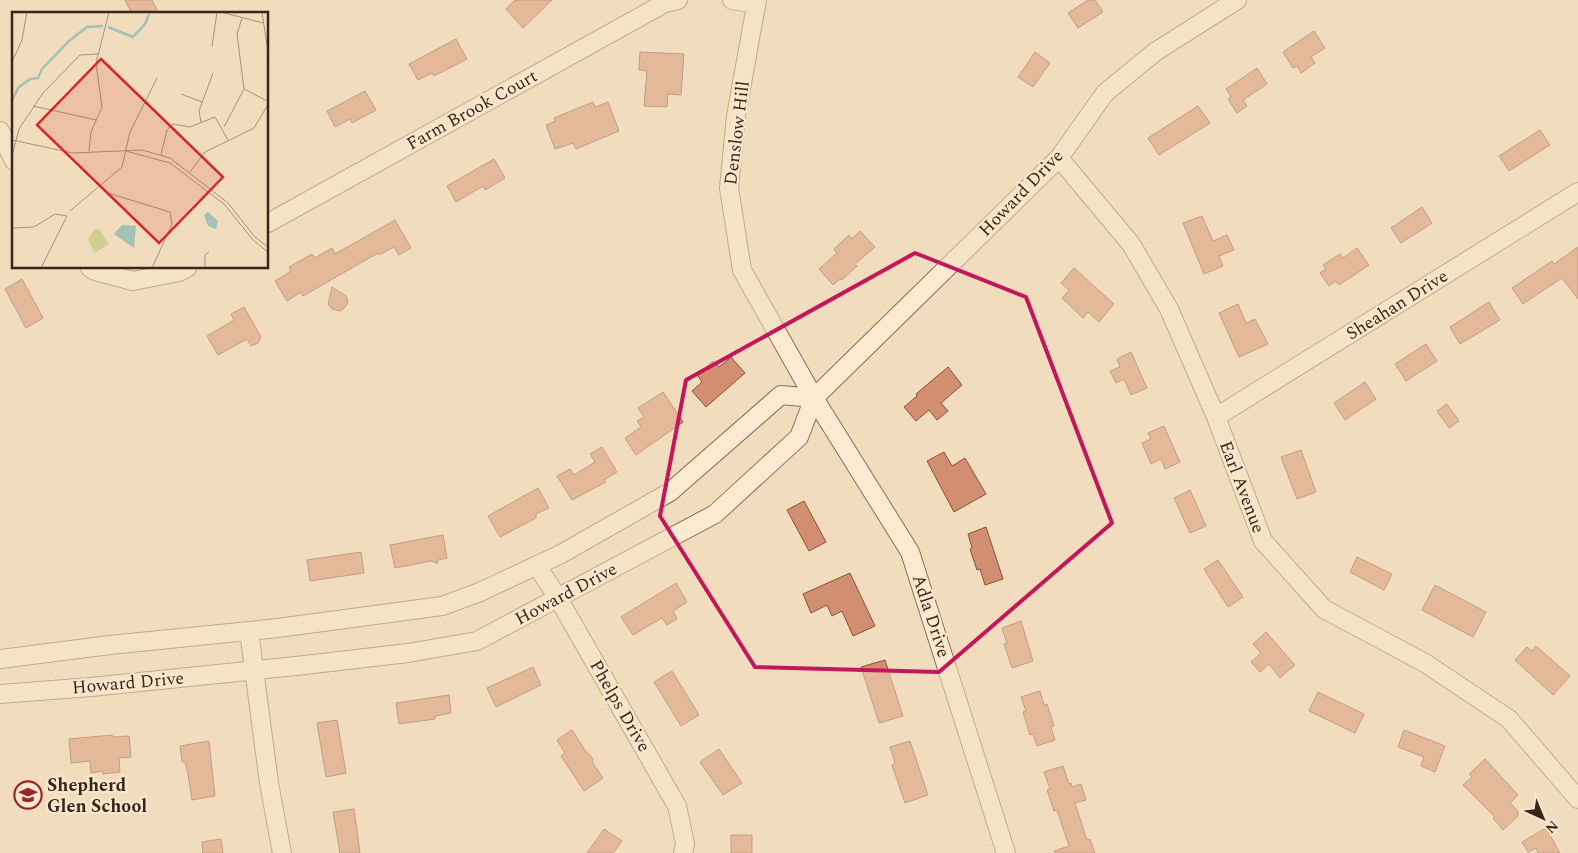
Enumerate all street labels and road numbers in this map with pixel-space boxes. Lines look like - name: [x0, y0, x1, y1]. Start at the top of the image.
- street label: Farm Brook Court: [402, 63, 542, 157]
- street label: Denslow Hill: [717, 79, 757, 187]
- street label: Howard Drive: [972, 143, 1070, 243]
- street label: Sheahan Drive: [1341, 263, 1453, 347]
- street label: Earl Avenue: [1212, 437, 1272, 537]
- street label: Howard Drive: [510, 556, 622, 632]
- street label: Adla Drive: [905, 571, 957, 661]
- street label: Phelps Drive: [583, 655, 657, 757]
- street label: Howard Drive: [71, 665, 185, 701]

